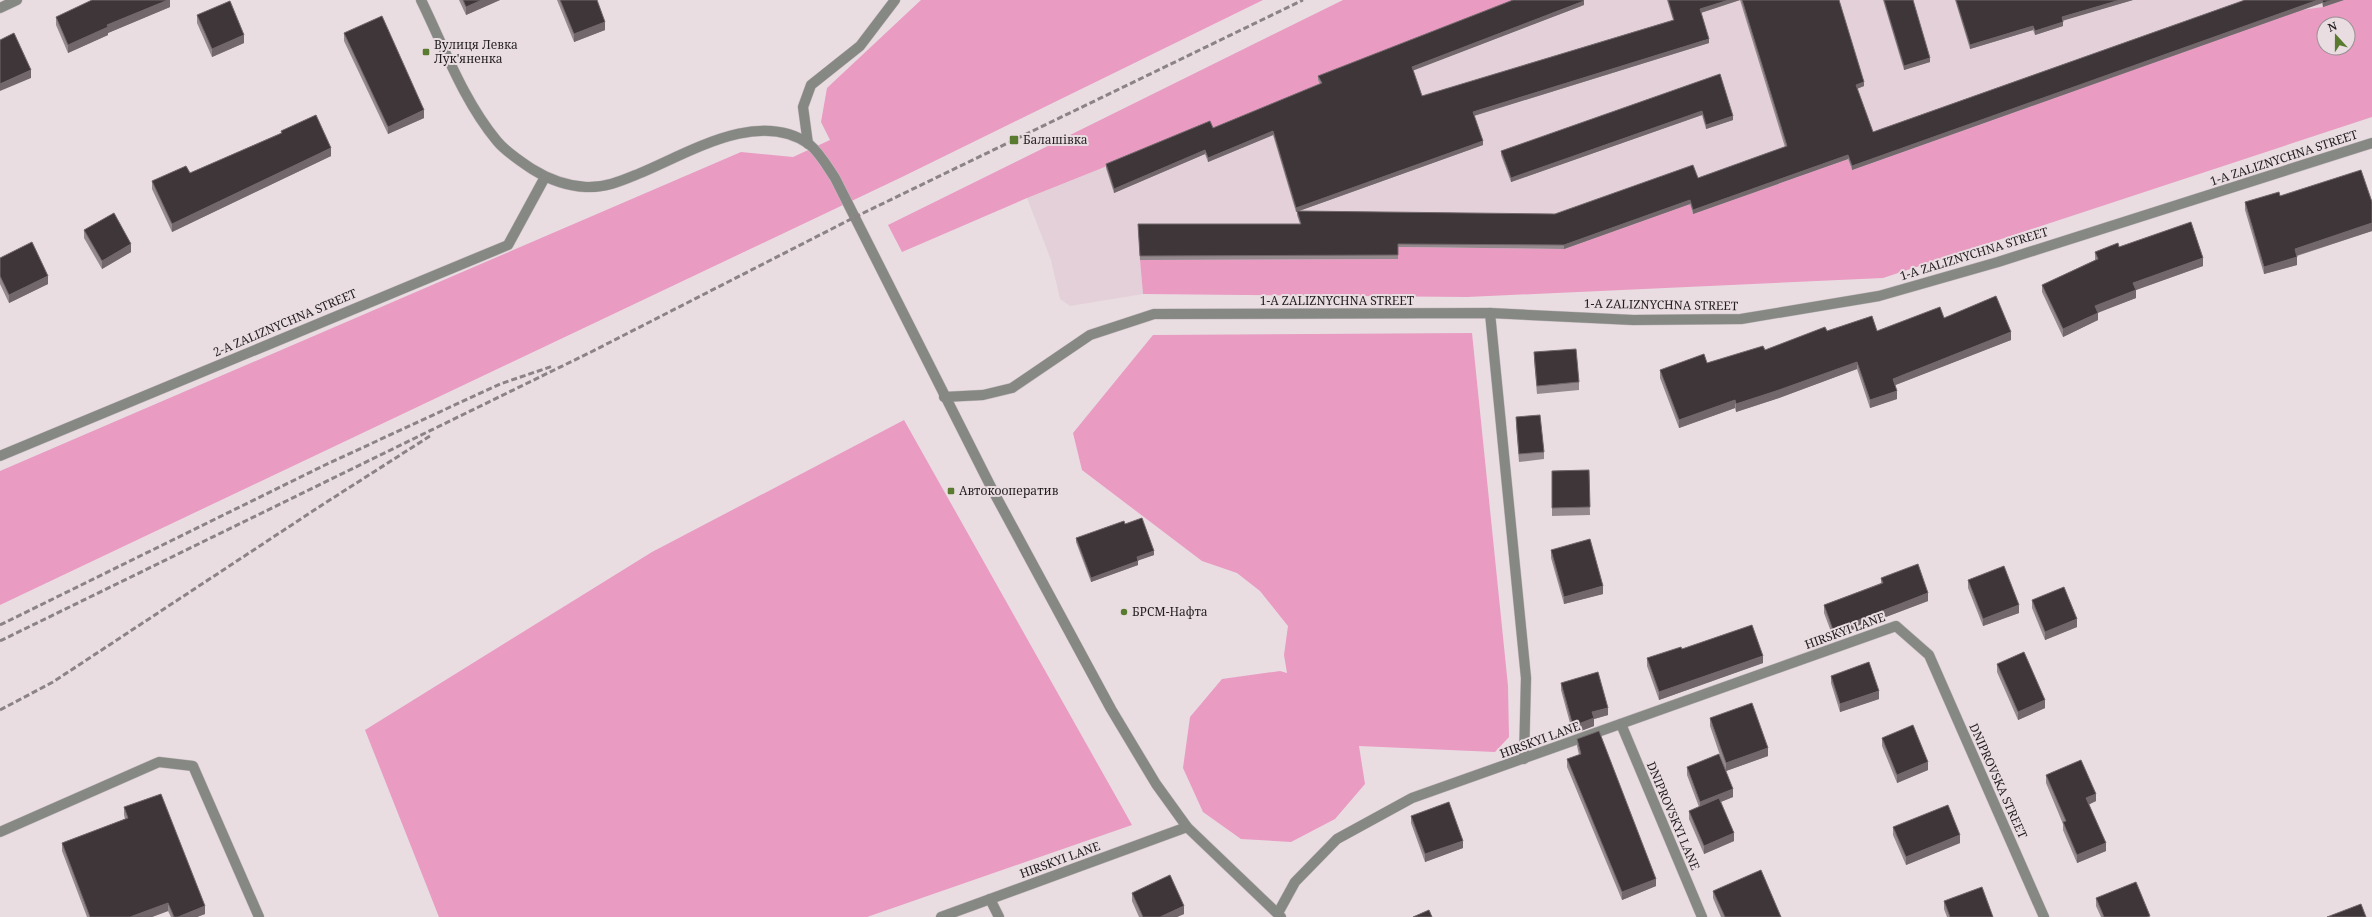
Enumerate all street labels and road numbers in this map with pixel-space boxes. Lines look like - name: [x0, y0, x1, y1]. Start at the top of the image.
- street label: 1-A ZALIZNYCHNA STREET: [2208, 125, 2360, 189]
- street label: 1-A ZALIZNYCHNA STREET: [1898, 223, 2051, 284]
- street label: 2-A ZALIZNYCHNA STREET: [210, 284, 360, 361]
- street label: 1-A ZALIZNYCHNA STREET: [1260, 292, 1415, 309]
- street label: 1-A ZALIZNYCHNA STREET: [1584, 295, 1739, 314]
- street label: HIRSKYI LANE: [1802, 608, 1887, 653]
- street label: HIRSKYI LANE: [1497, 717, 1582, 762]
- street label: DNIPROVSKA STREET: [1965, 721, 2032, 842]
- street label: DNIPROVSKYI LANE: [1643, 759, 1704, 873]
- street label: HIRSKYI LANE: [1017, 837, 1102, 882]

